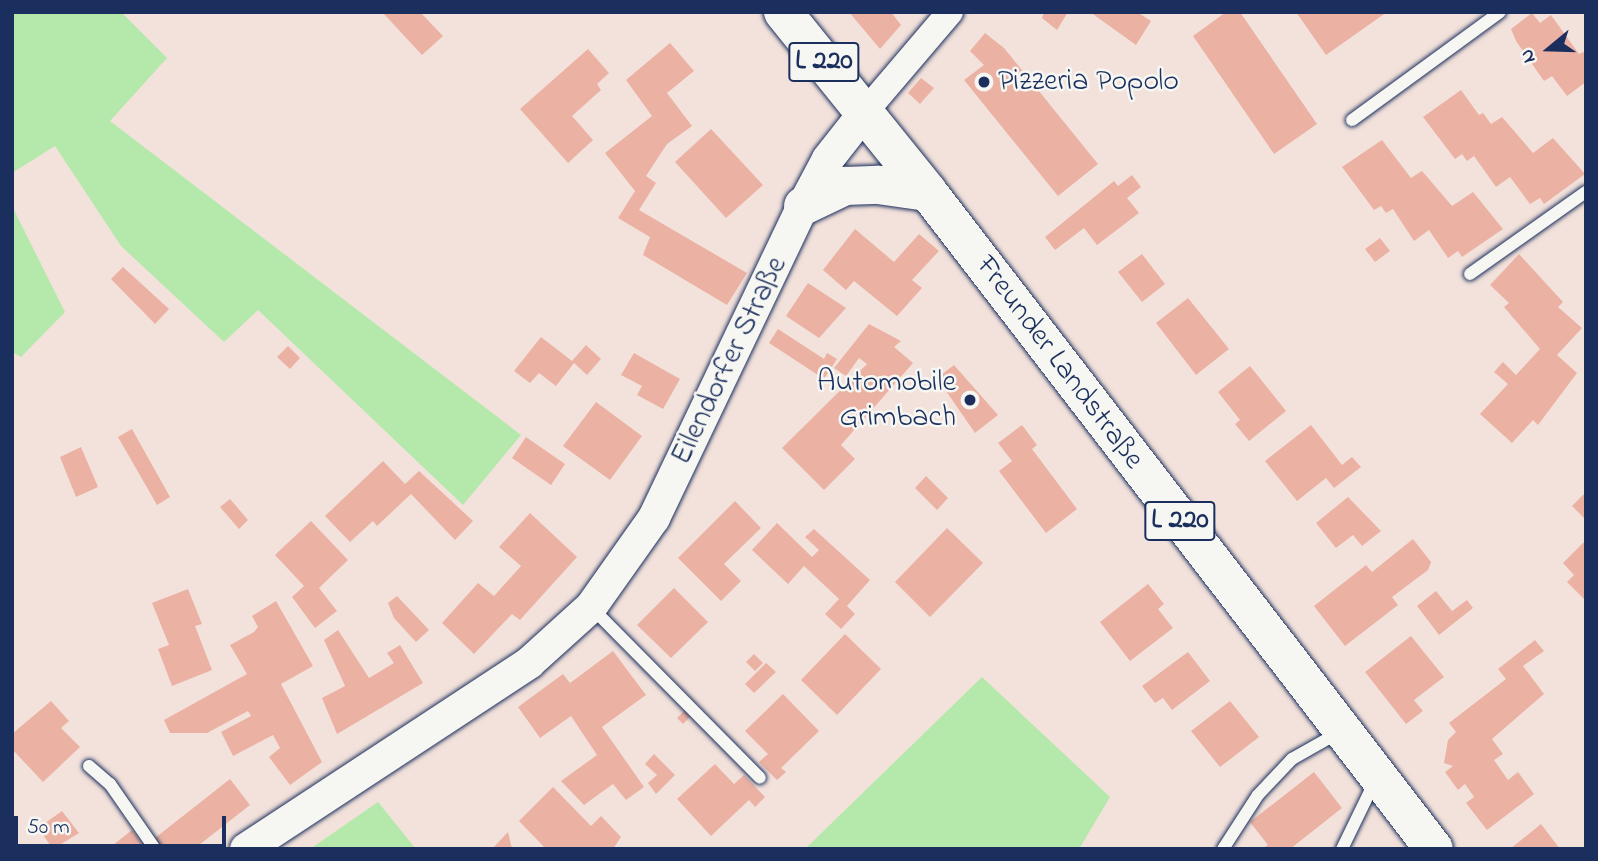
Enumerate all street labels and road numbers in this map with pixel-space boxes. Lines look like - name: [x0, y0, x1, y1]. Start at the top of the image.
- road number: L 220: [787, 38, 861, 86]
- street label: Freunder Landstraße: [967, 249, 1151, 477]
- street label: Eilendorfer Straße: [664, 251, 796, 471]
- road number: L 220: [1143, 496, 1217, 546]

